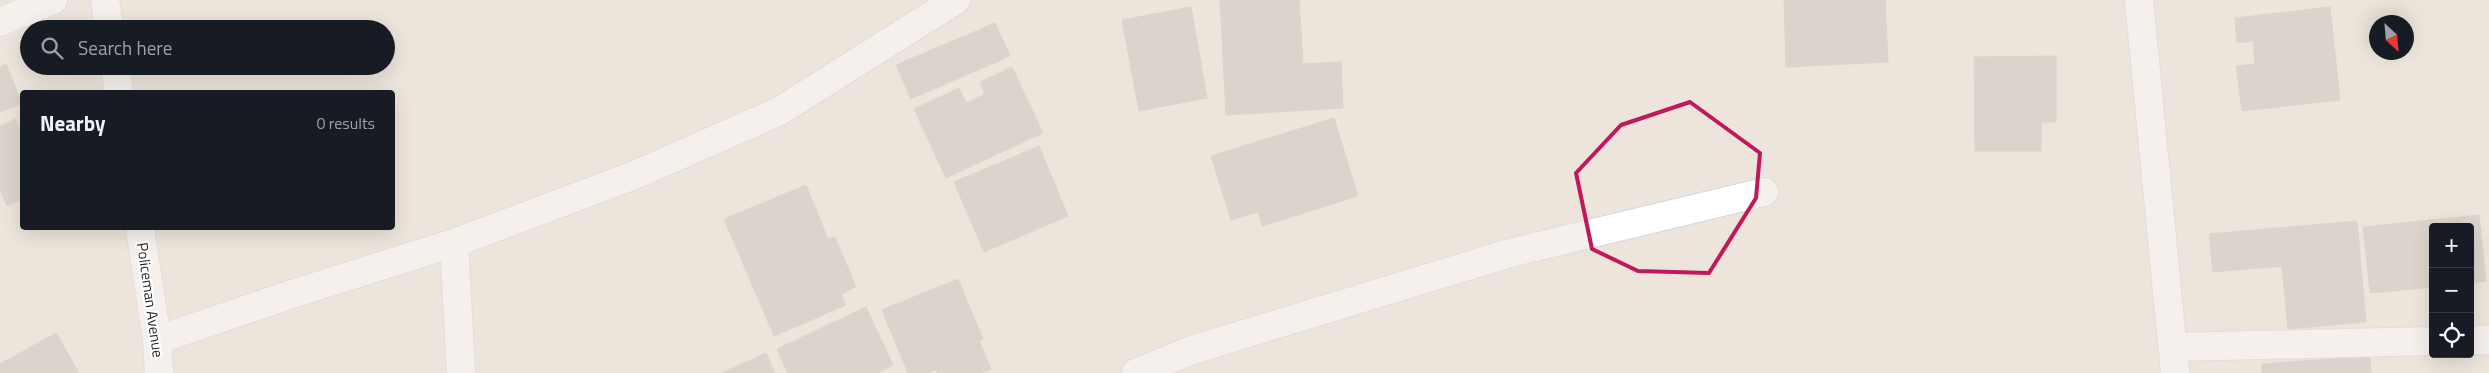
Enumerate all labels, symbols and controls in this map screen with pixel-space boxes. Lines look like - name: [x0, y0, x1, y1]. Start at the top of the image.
- north arrow: [2369, 15, 2414, 60]
- search box: [20, 20, 395, 75]
- text: Search here: [78, 33, 172, 62]
- icon: search: [38, 34, 66, 62]
- text: Nearby: [40, 107, 105, 139]
- text: 0 results: [316, 111, 375, 135]
- map controls: [2429, 223, 2474, 358]
- button: +: [2429, 223, 2474, 268]
- street label: Policeman Avenue: [131, 241, 170, 359]
- button: −: [2429, 268, 2474, 313]
- button: locate: [2429, 313, 2474, 358]

